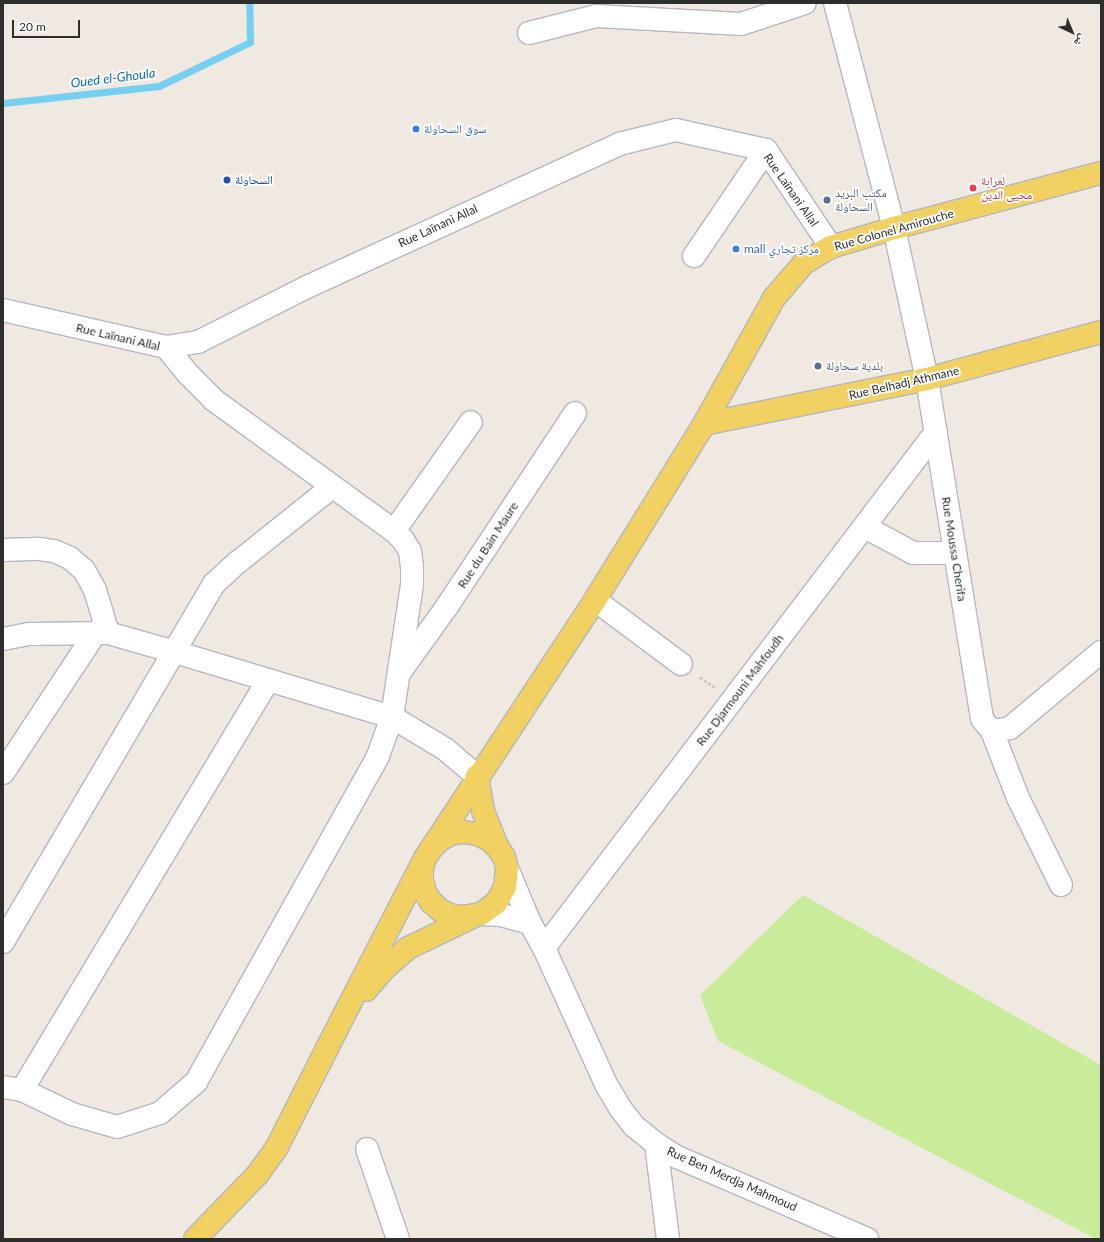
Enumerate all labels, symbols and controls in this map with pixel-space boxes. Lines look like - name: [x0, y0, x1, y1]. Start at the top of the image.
- scale bar: [14, 12, 82, 38]
- north arrow: [1052, 12, 1092, 52]
- text: 20 m: [19, 19, 46, 34]
- text: ش: [1072, 32, 1089, 50]
- water label: Oued el-Ghoula: [70, 65, 156, 91]
- place label: سوق السحاولة: [424, 122, 486, 136]
- marker: سوق السحاولة: [411, 124, 421, 134]
- street label: Rue Laïnani Allal: [760, 151, 822, 229]
- place label: السحاولة: [235, 173, 273, 187]
- place label: لعرابة محيى الدين: [981, 174, 1032, 202]
- marker: السحاولة: [222, 175, 232, 185]
- marker: لعرابة محيى الدين: [968, 183, 978, 193]
- place label: مكتب البريد السحاولة: [835, 186, 887, 214]
- marker: مكتب البريد السحاولة: [822, 195, 832, 205]
- street label: Rue Laïnani Allal: [396, 201, 480, 251]
- street label: Rue Colonel Amirouche: [832, 206, 956, 254]
- place label: mall مركز تجاري: [744, 242, 819, 256]
- marker: mall مركز تجاري: [731, 244, 741, 254]
- street label: Rue Laïnani Allal: [74, 320, 162, 354]
- place label: بلدية سحاولة: [826, 359, 883, 373]
- marker: بلدية سحاولة: [813, 361, 823, 371]
- street label: Rue Belhadj Athmane: [847, 363, 961, 403]
- street label: Rue Moussa Cherifa: [939, 496, 969, 602]
- street label: Rue du Bain Maure: [455, 499, 521, 591]
- street label: Rue Djarmouni Mahfoudh: [693, 631, 787, 749]
- street label: Rue Ben Merdja Mahmoud: [665, 1144, 799, 1214]

